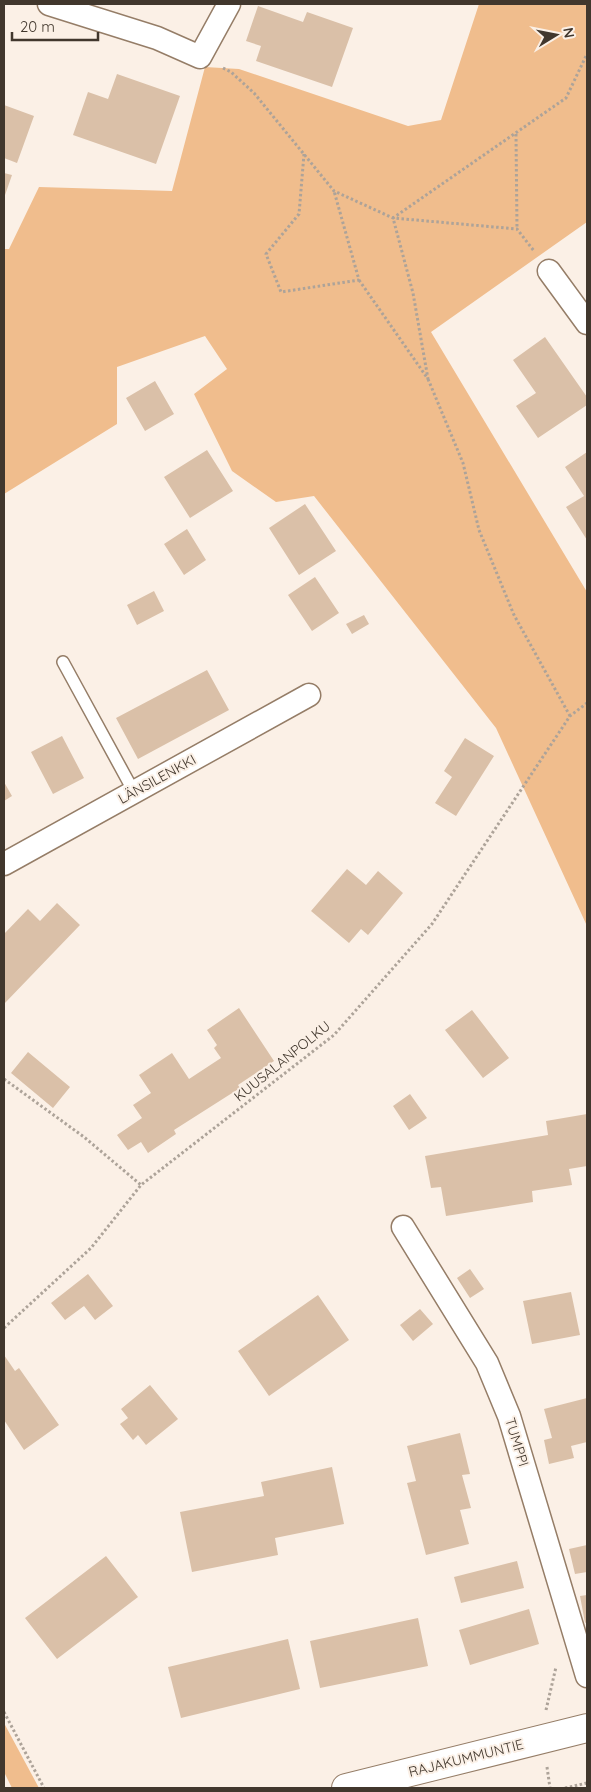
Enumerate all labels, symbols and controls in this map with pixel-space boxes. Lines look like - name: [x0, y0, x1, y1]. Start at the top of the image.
- scale bar: [12, 10, 99, 42]
- north arrow: [531, 10, 581, 60]
- text: 20 m: [20, 17, 55, 36]
- text: N: [559, 26, 579, 39]
- street label: LÄNSILENKKI: [115, 750, 199, 808]
- street label: KUUSALANPOLKU: [230, 1017, 334, 1105]
- street label: TUMPPI: [501, 1415, 533, 1469]
- street label: RAJAKUMMUNTIE: [407, 1735, 525, 1781]

